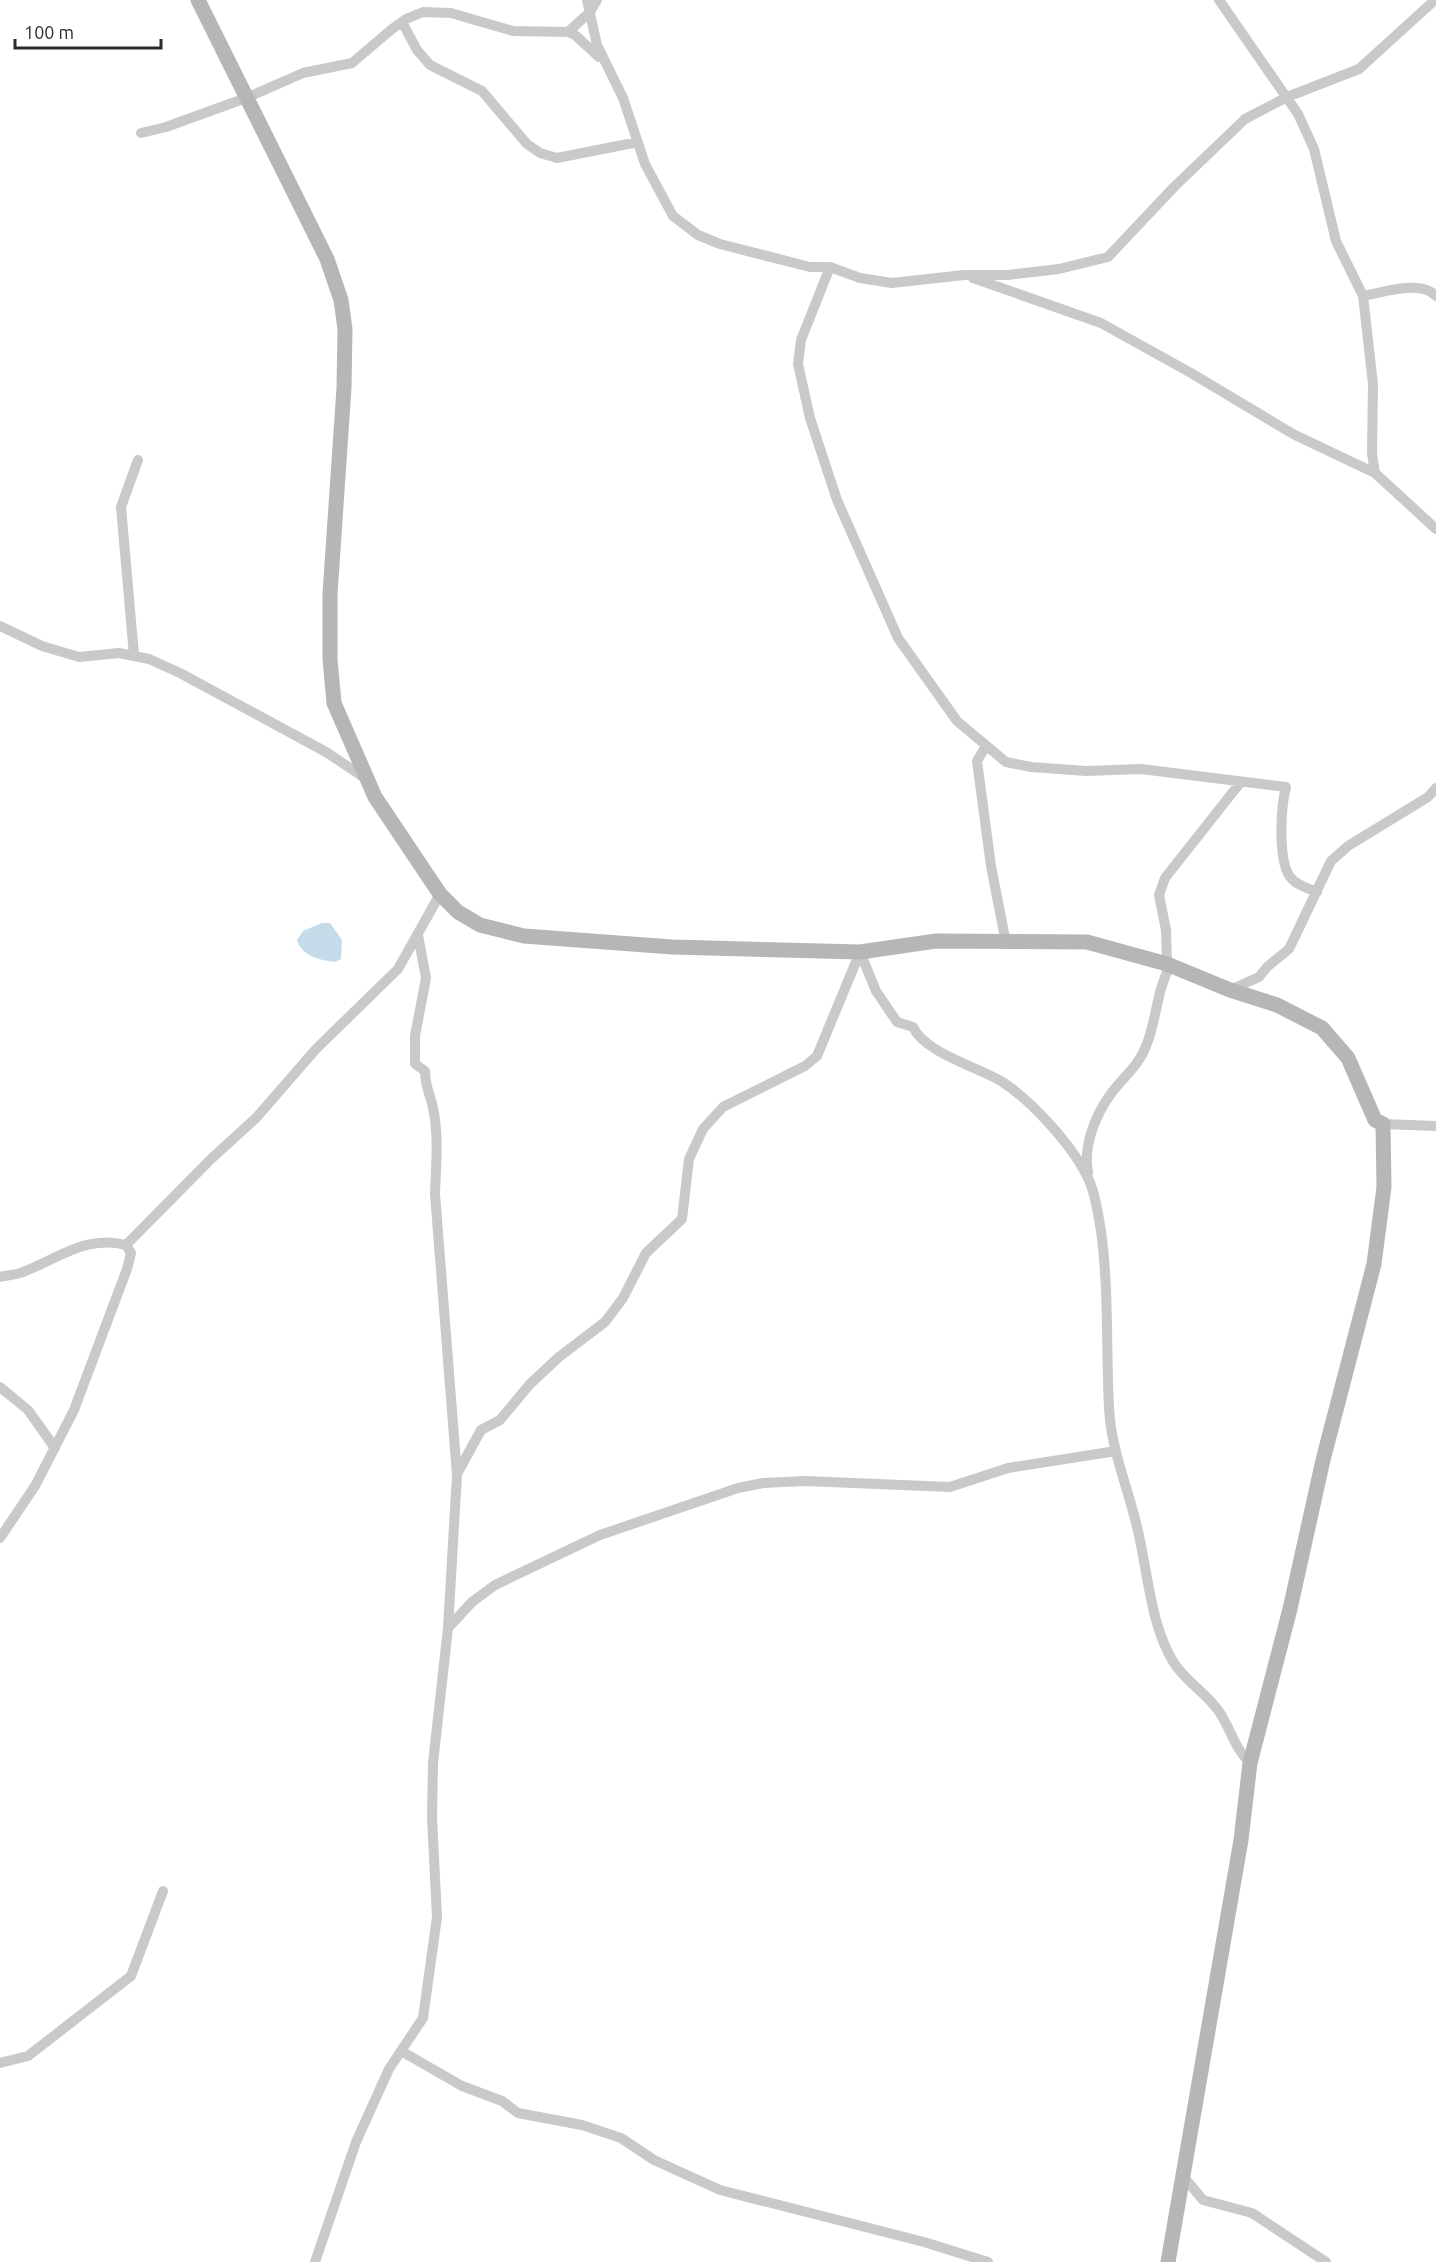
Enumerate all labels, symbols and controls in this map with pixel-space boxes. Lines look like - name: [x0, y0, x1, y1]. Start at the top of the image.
- scale bar: [15, 12, 160, 50]
- text: 100 m: [24, 22, 74, 42]

